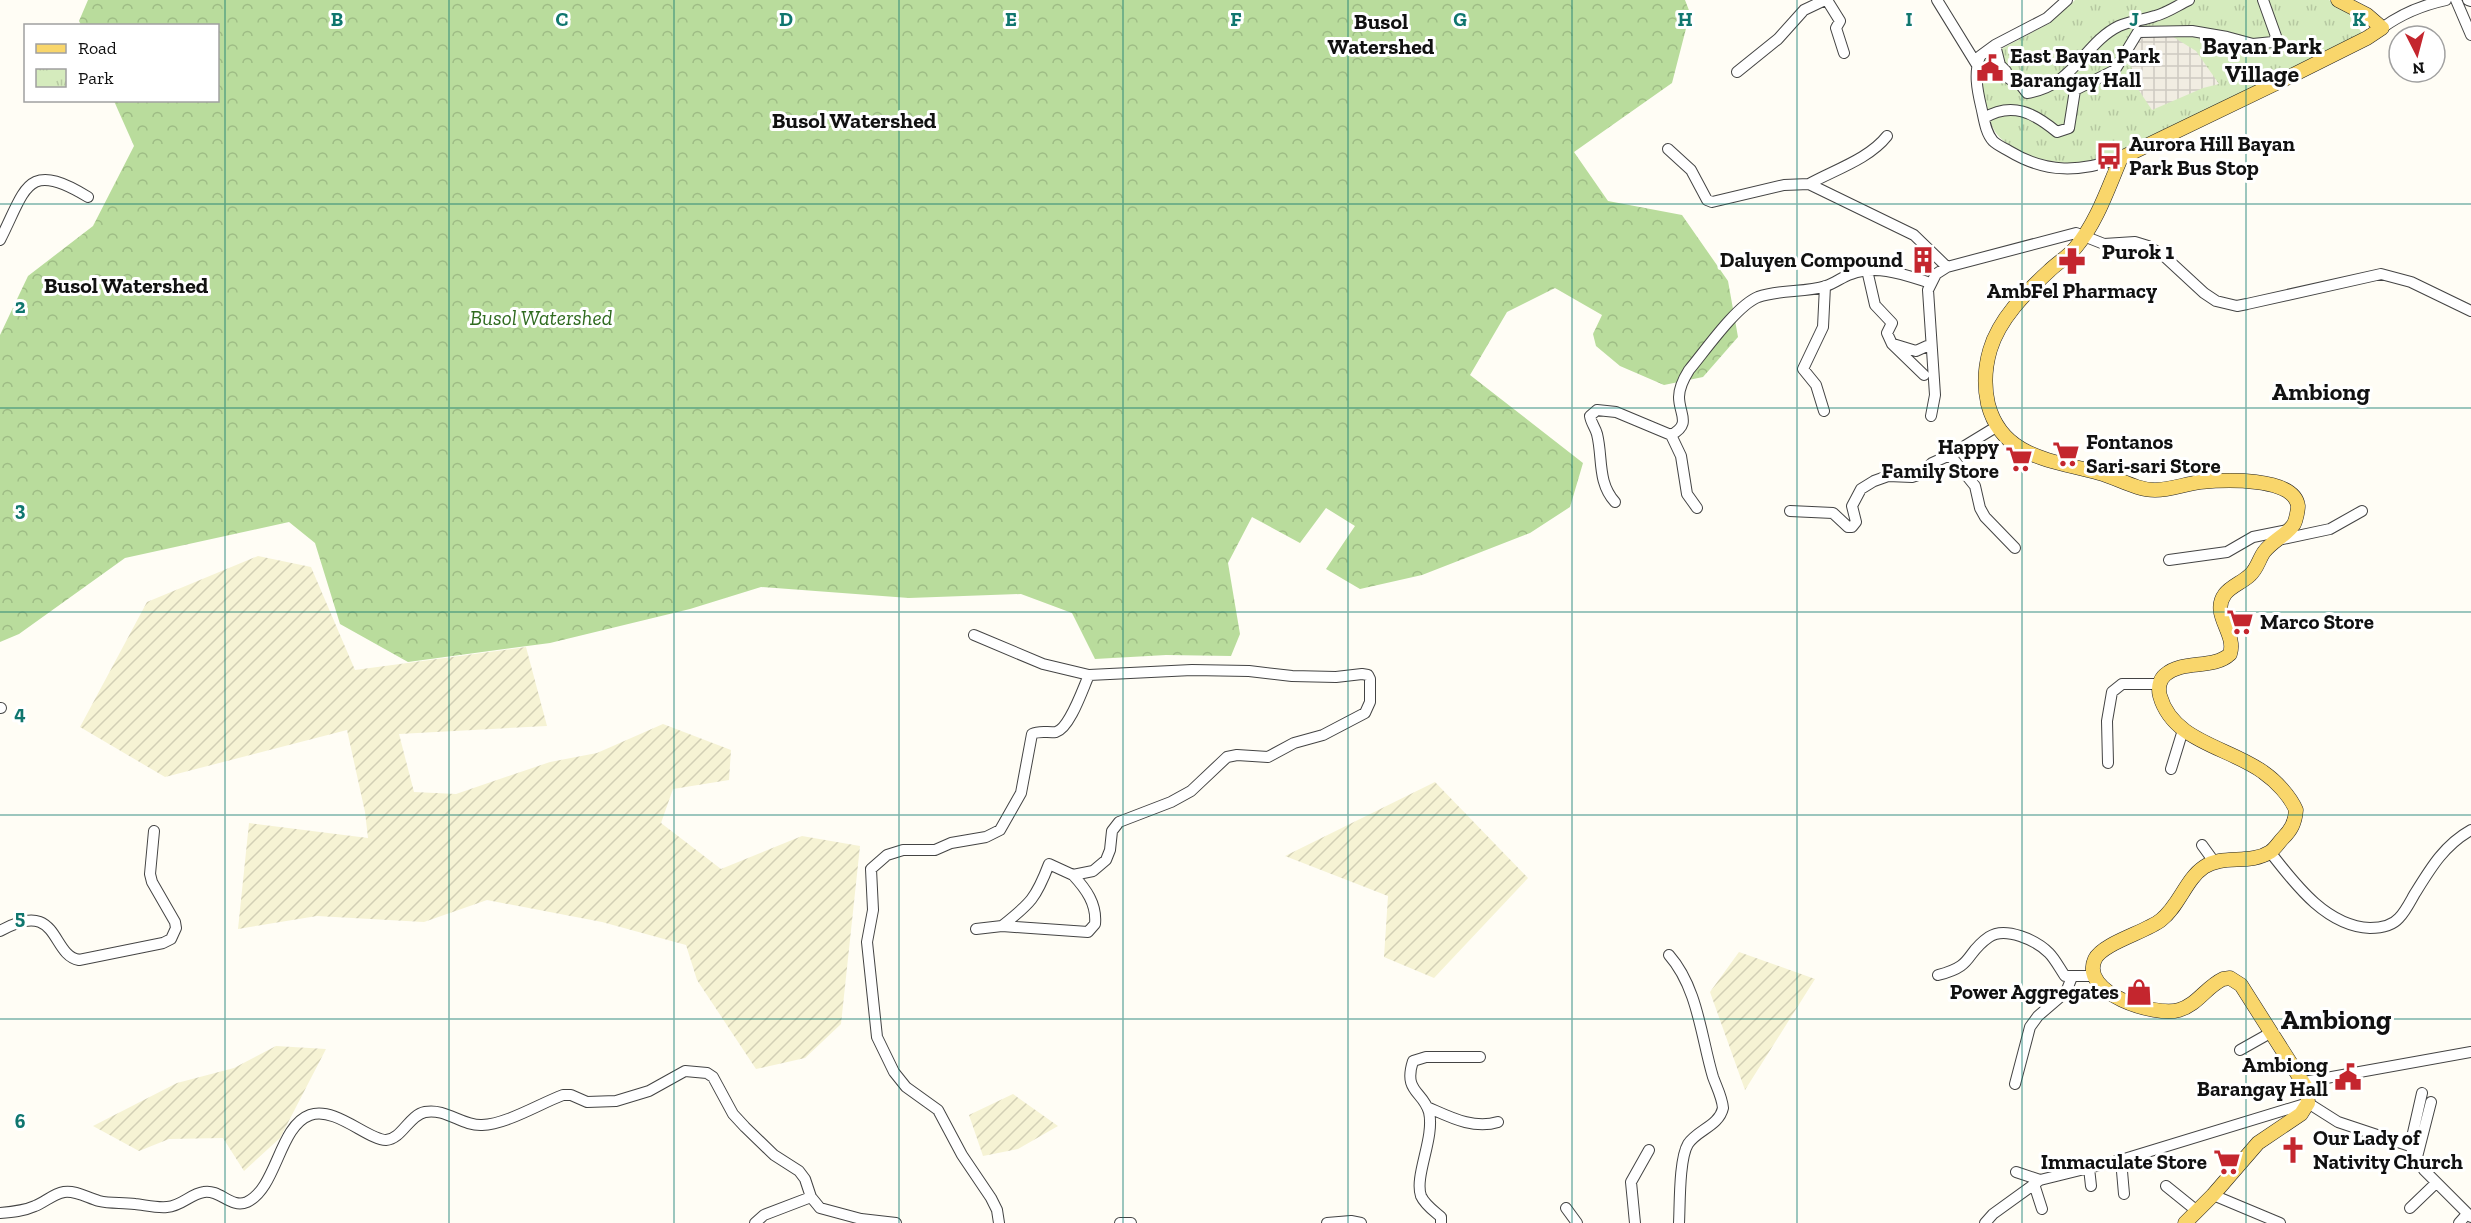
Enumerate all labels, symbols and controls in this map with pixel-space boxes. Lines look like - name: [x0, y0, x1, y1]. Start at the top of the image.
- text: B: [331, 7, 343, 31]
- text: C: [556, 7, 569, 31]
- text: D: [779, 7, 793, 31]
- text: E: [1005, 7, 1017, 31]
- text: F: [1230, 7, 1242, 31]
- text: G: [1453, 7, 1467, 31]
- text: H: [1677, 7, 1693, 31]
- text: I: [1905, 7, 1913, 31]
- text: J: [2129, 7, 2139, 31]
- text: K: [2352, 7, 2366, 31]
- district label: Busol Watershed: [1328, 8, 1435, 60]
- legend: [24, 24, 219, 102]
- north arrow: [2387, 24, 2447, 84]
- district label: Bayan Park Village: [2202, 31, 2322, 88]
- text: Road: [78, 37, 117, 59]
- place label: East Bayan Park Barangay Hall: [2010, 43, 2161, 92]
- public building icon: East Bayan Park Barangay Hall: [1975, 53, 2005, 83]
- text: N: [2411, 58, 2426, 79]
- text: Park: [78, 67, 114, 89]
- district label: Busol Watershed: [772, 107, 937, 134]
- place label: Aurora Hill Bayan Park Bus Stop: [2129, 131, 2295, 180]
- bus stop icon: Aurora Hill Bayan Park Bus Stop: [2094, 141, 2124, 171]
- district label: Purok 1: [2102, 238, 2174, 265]
- building icon: Daluyen Compound: [1908, 245, 1938, 275]
- pharmacy icon: AmbFel Pharmacy: [2057, 246, 2087, 276]
- place label: Daluyen Compound: [1720, 247, 1903, 272]
- district label: Busol Watershed: [44, 272, 209, 299]
- place label: AmbFel Pharmacy: [1987, 278, 2157, 303]
- text: 2: [15, 294, 26, 318]
- park label: Busol Watershed: [470, 305, 613, 330]
- district label: Ambiong: [2272, 377, 2371, 406]
- place label: Fontanos Sari-sari Store: [2086, 429, 2221, 478]
- place label: Happy Family Store: [1881, 434, 1999, 483]
- supermarket icon: Fontanos Sari-sari Store: [2051, 439, 2081, 469]
- supermarket icon: Happy Family Store: [2004, 444, 2034, 474]
- text: 3: [15, 497, 26, 521]
- supermarket icon: Marco Store: [2225, 607, 2255, 637]
- place label: Marco Store: [2260, 609, 2374, 634]
- text: 4: [14, 701, 26, 725]
- text: 5: [15, 905, 25, 929]
- shop icon: Power Aggregates: [2124, 977, 2154, 1007]
- place label: Power Aggregates: [1950, 979, 2119, 1004]
- district label: Ambiong: [2281, 1004, 2391, 1036]
- place label: Ambiong Barangay Hall: [2197, 1052, 2328, 1101]
- public building icon: Ambiong Barangay Hall: [2333, 1062, 2363, 1092]
- text: 6: [15, 1109, 26, 1133]
- place label: Our Lady of Nativity Church: [2313, 1125, 2463, 1174]
- church icon: Our Lady of Nativity Church: [2278, 1135, 2308, 1165]
- supermarket icon: Immaculate Store: [2212, 1147, 2242, 1177]
- place label: Immaculate Store: [2041, 1149, 2207, 1174]

